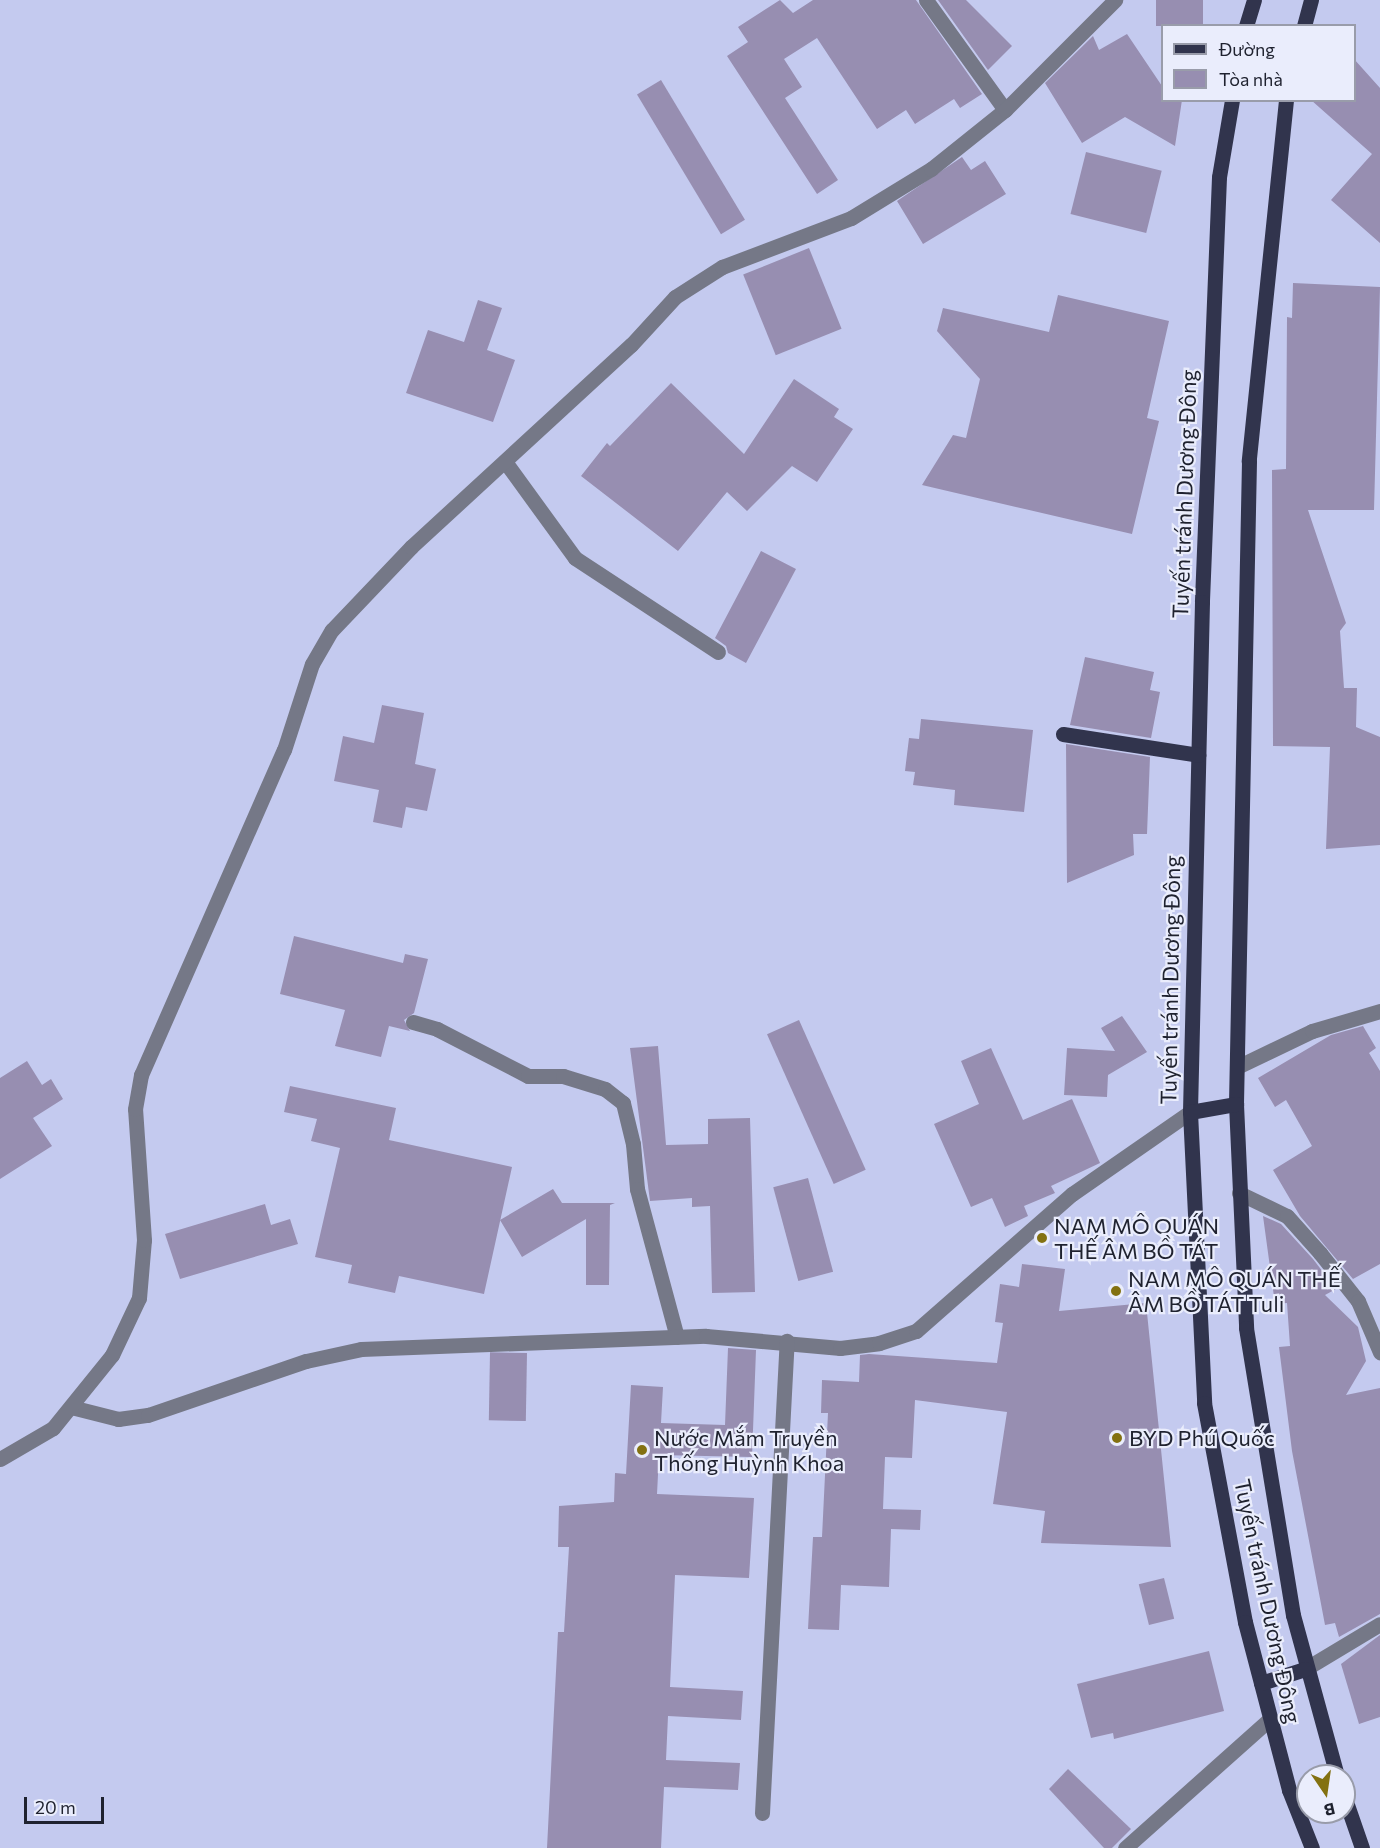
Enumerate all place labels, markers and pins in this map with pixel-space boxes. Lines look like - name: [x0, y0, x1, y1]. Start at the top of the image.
- place label: NAM MÔ QUÁN THẾ ÂM BỒ TÁT: [1054, 1212, 1219, 1264]
- marker: NAM MÔ QUÁN THẾ ÂM BỒ TÁT: [1035, 1231, 1049, 1245]
- place label: NAM MÔ QUÁN THẾ ÂM BỒ TÁT Tuli: [1128, 1265, 1341, 1316]
- marker: NAM MÔ QUÁN THẾ ÂM BỒ TÁT Tuli: [1109, 1284, 1123, 1298]
- place label: Nước Mắm Truyền Thống Huỳnh Khoa: [654, 1424, 844, 1476]
- place label: BYD Phú Quốc: [1129, 1425, 1275, 1451]
- marker: BYD Phú Quốc: [1110, 1431, 1124, 1445]
- marker: Nước Mắm Truyền Thống Huỳnh Khoa: [635, 1443, 649, 1457]

